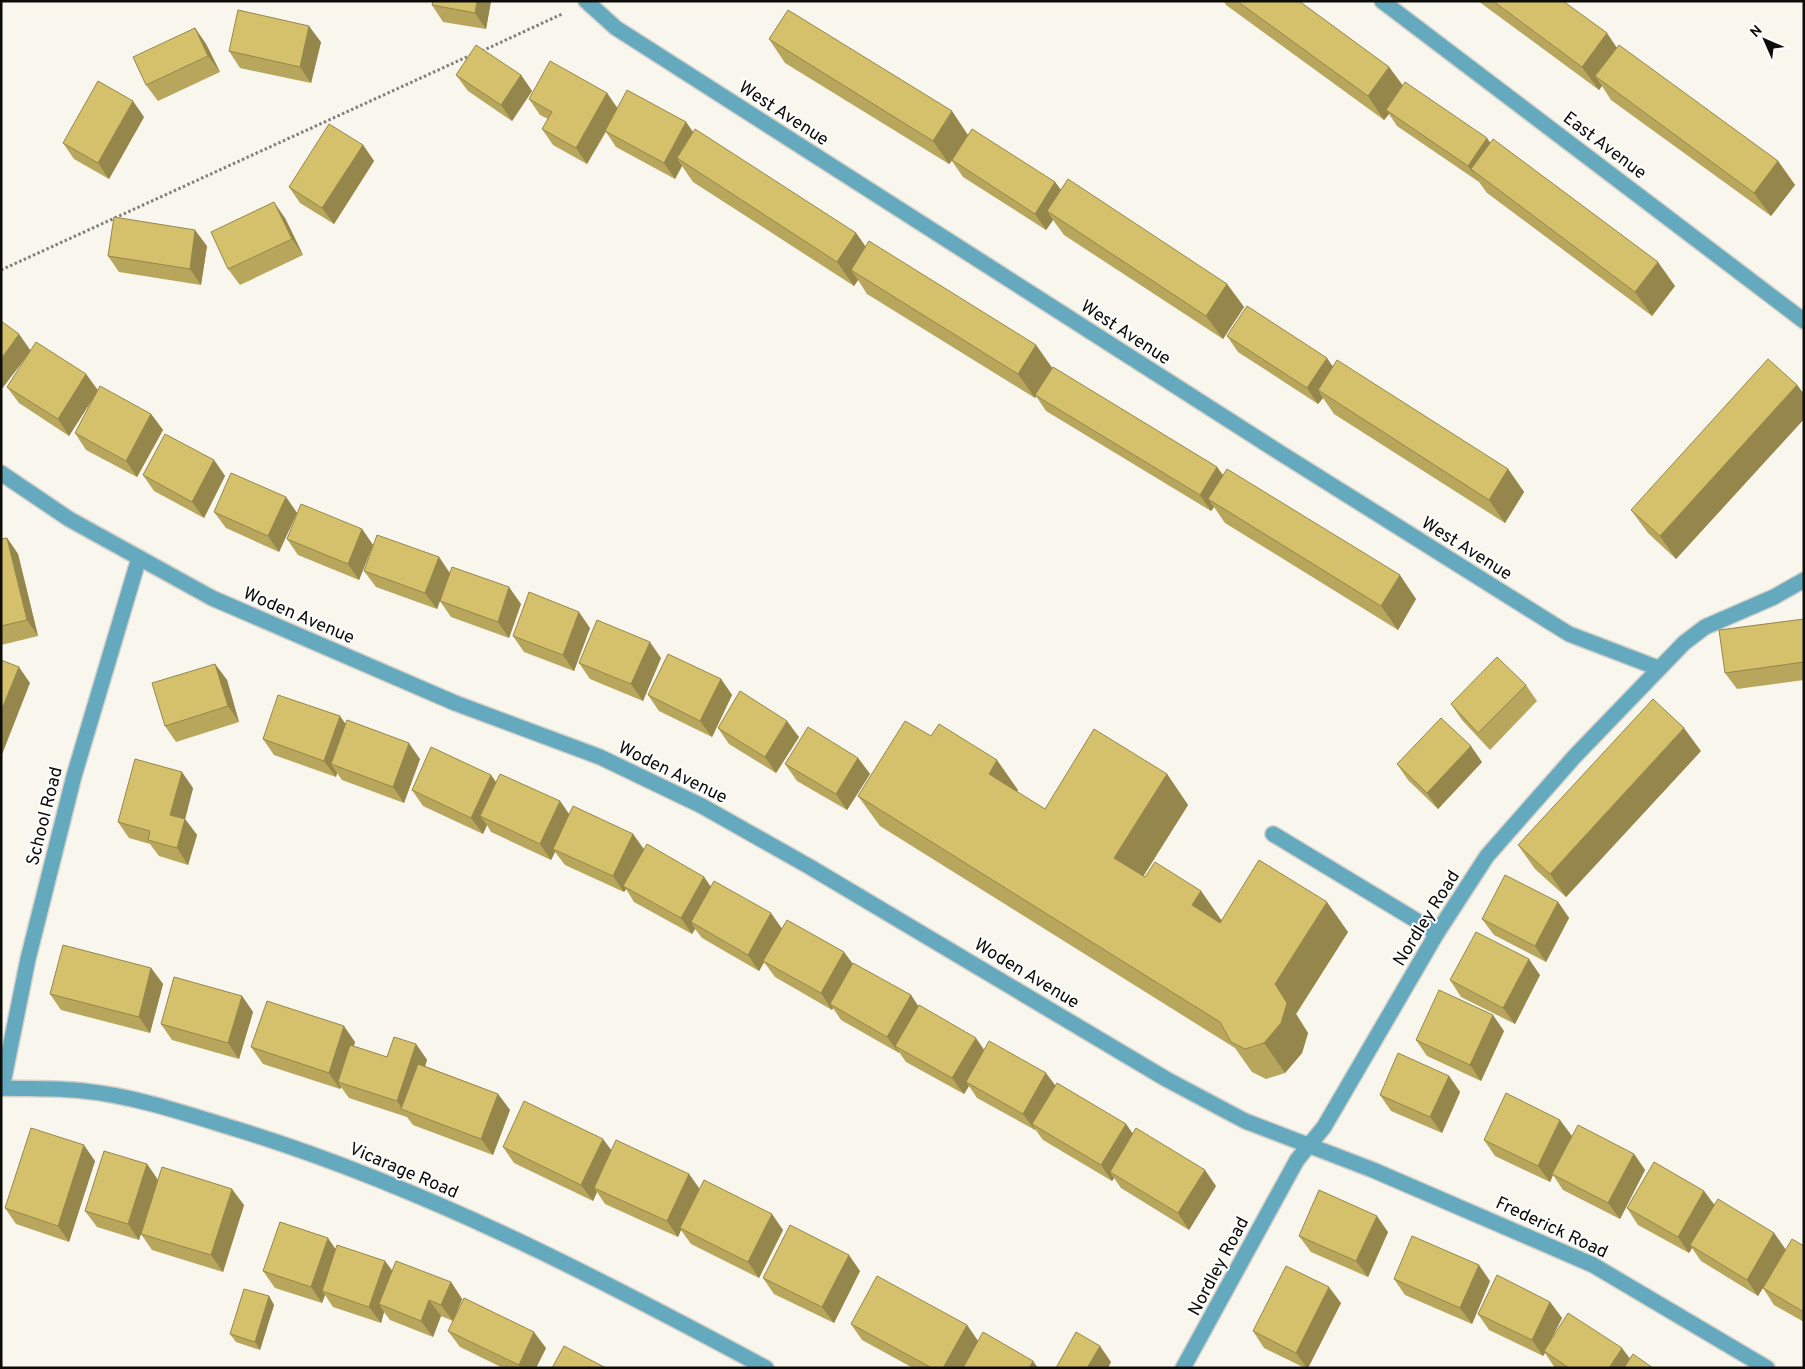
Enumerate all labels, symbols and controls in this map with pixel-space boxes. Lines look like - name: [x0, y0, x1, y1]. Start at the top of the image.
- north arrow: [1740, 15, 1790, 65]
- text: N: [1747, 22, 1766, 41]
- street label: West Avenue: [734, 77, 833, 152]
- street label: East Avenue: [1558, 107, 1651, 185]
- street label: West Avenue: [1076, 296, 1175, 371]
- street label: West Avenue: [1416, 512, 1516, 586]
- street label: Woden Avenue: [239, 583, 358, 650]
- street label: Woden Avenue: [614, 737, 731, 810]
- street label: School Road: [22, 765, 69, 868]
- street label: Nordley Road: [1389, 867, 1466, 971]
- street label: Woden Avenue: [969, 934, 1083, 1015]
- street label: Vicarage Road: [345, 1138, 462, 1205]
- street label: Frederick Road: [1492, 1192, 1611, 1264]
- street label: Nordley Road: [1184, 1213, 1255, 1320]

